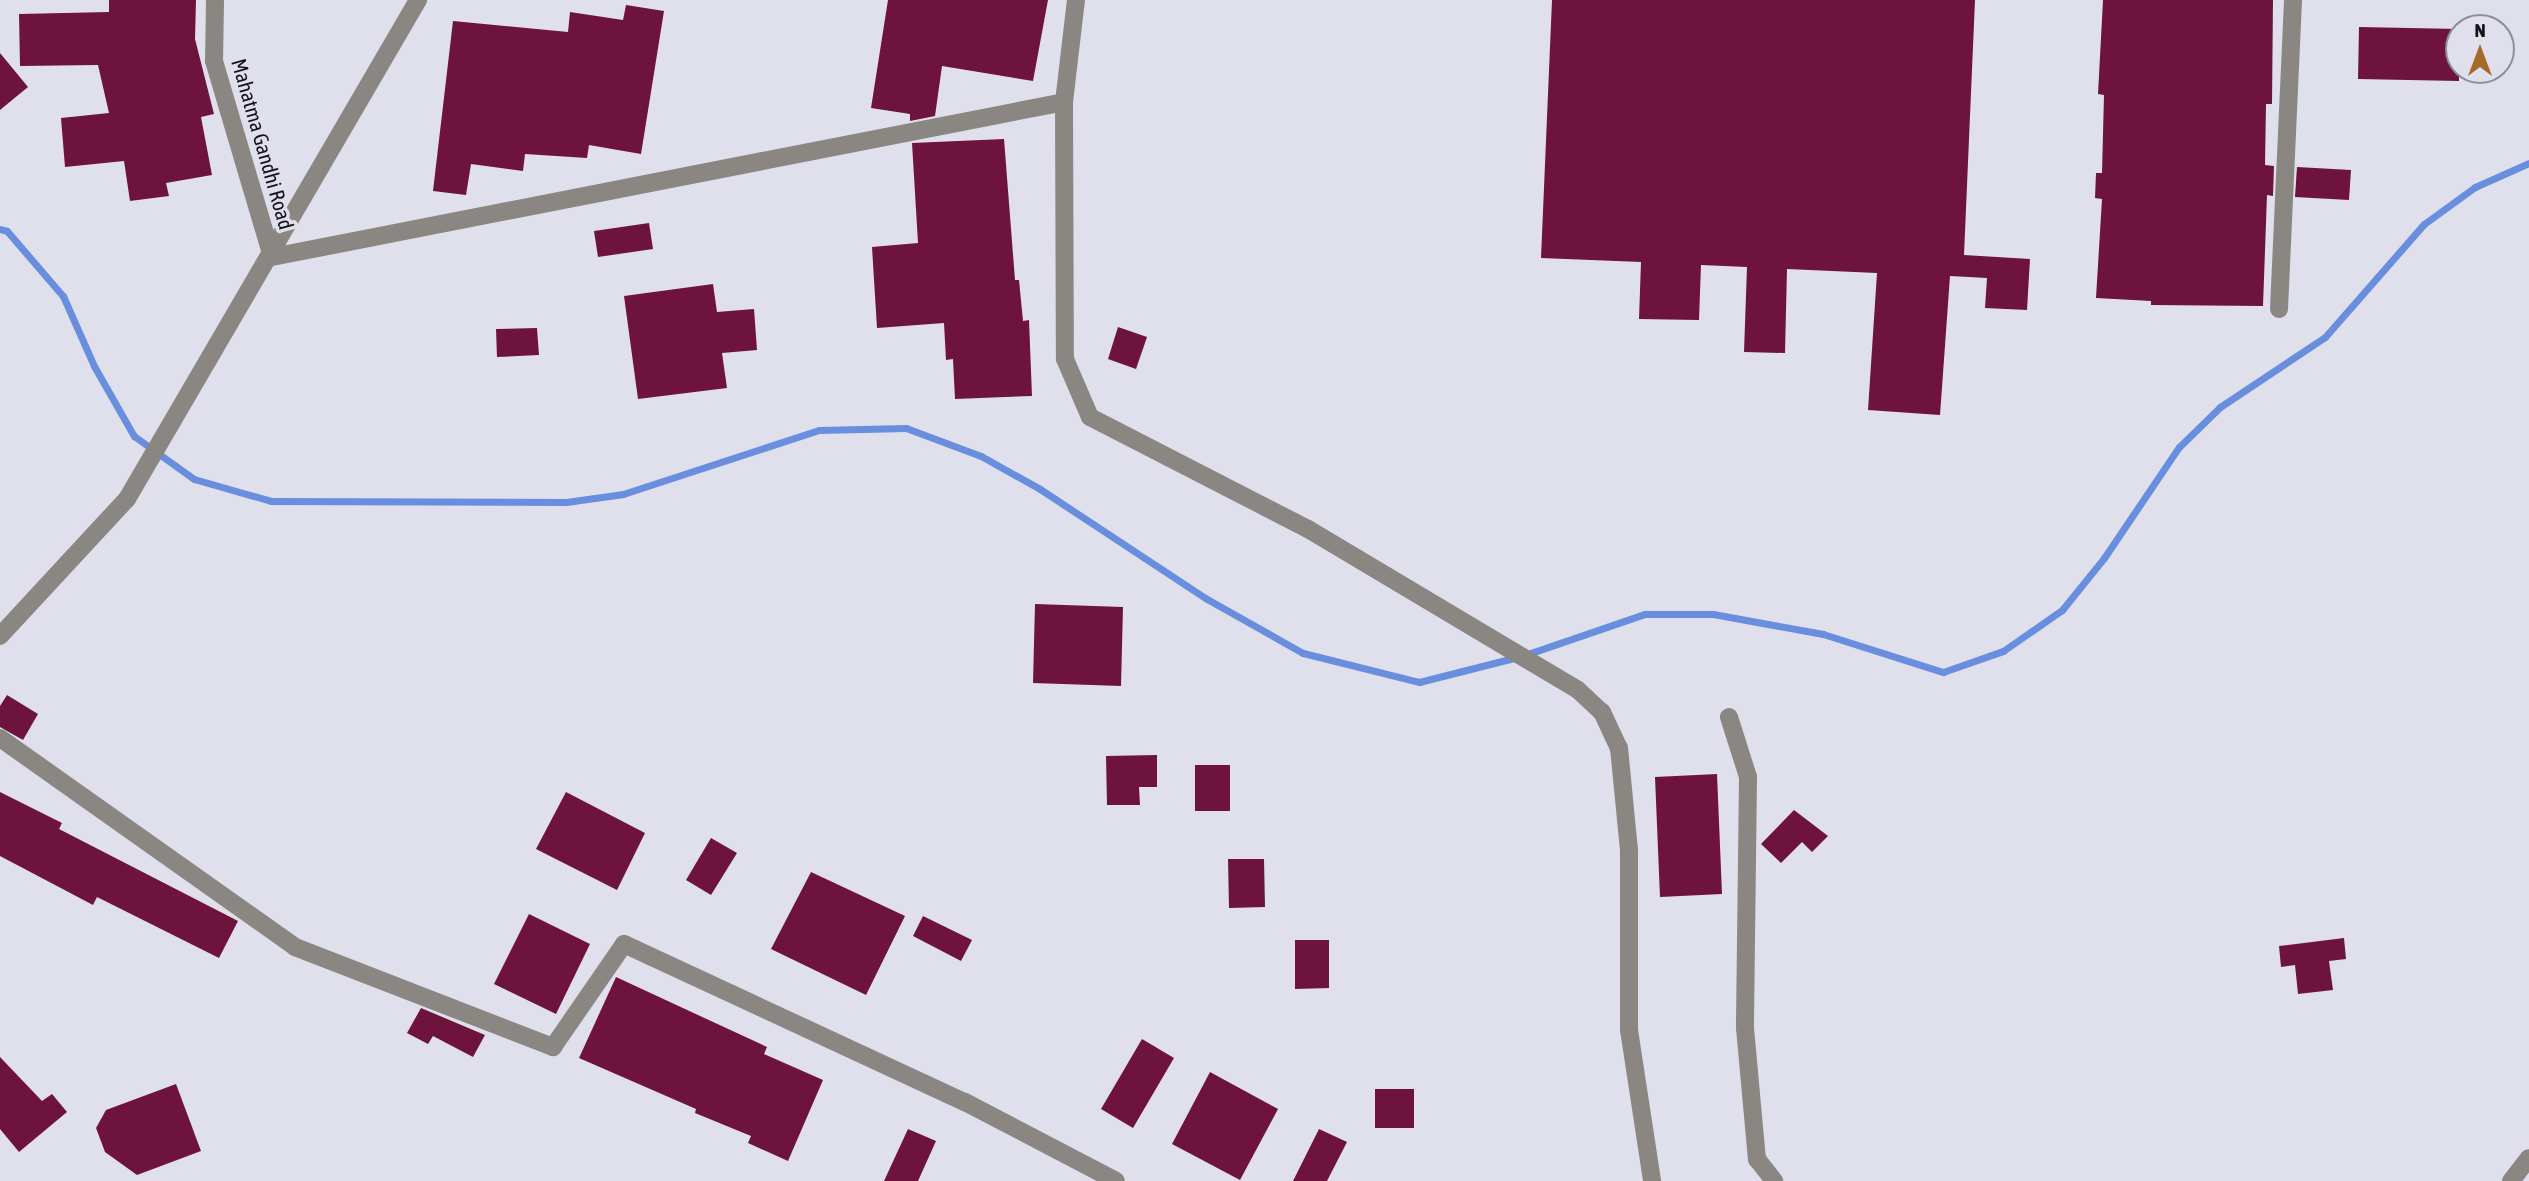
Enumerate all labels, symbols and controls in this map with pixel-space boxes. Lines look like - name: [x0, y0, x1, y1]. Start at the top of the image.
- north arrow: [2445, 14, 2515, 84]
- text: N: [2474, 19, 2486, 41]
- street label: Mahatma Gandhi Road: [227, 56, 299, 232]

